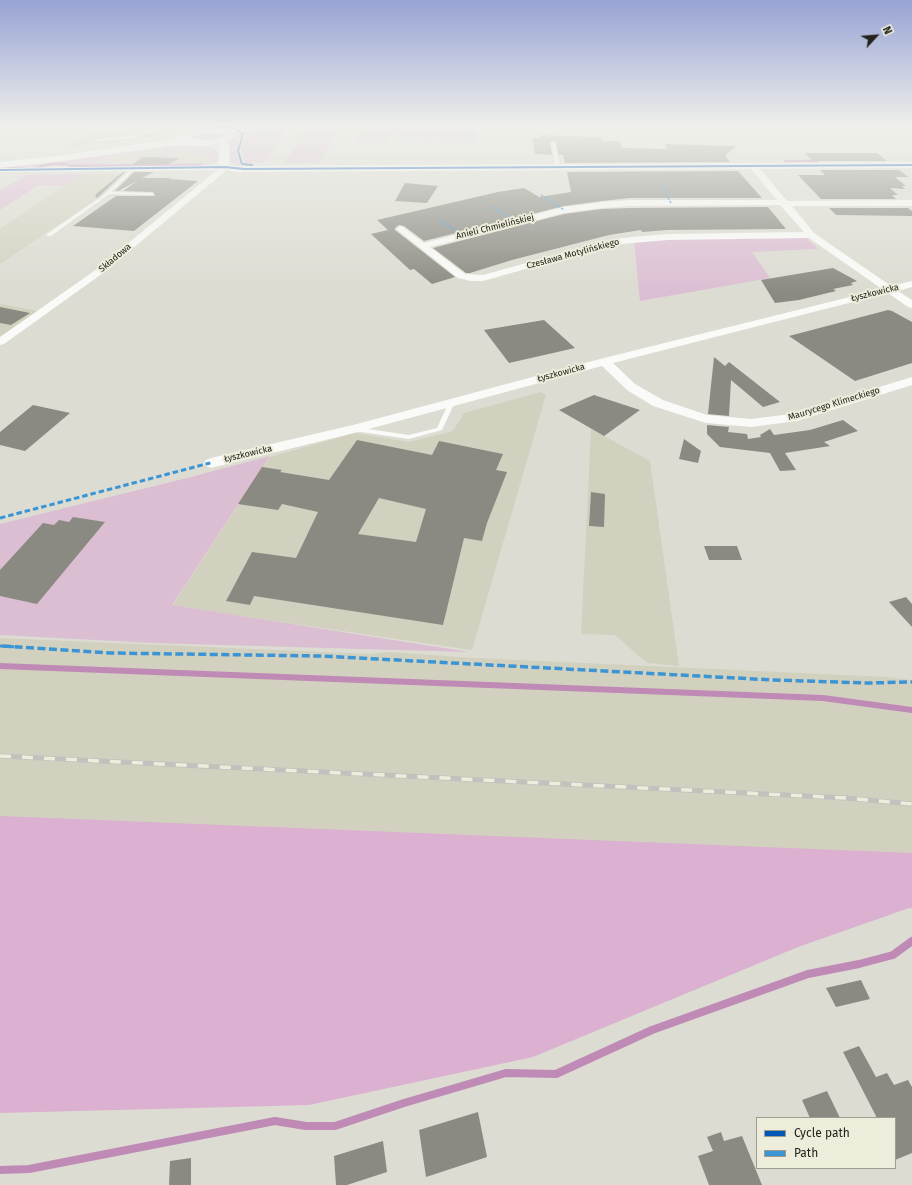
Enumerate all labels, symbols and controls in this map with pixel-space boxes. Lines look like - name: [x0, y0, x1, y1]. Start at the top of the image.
- north arrow: [856, 16, 896, 56]
- text: N: [880, 24, 895, 37]
- street label: Anieli Chmielińskiej: [455, 212, 535, 242]
- street label: Czesława Motylińskiego: [526, 236, 620, 272]
- street label: Składowa: [97, 241, 133, 275]
- street label: Łyszkowicka: [850, 282, 900, 304]
- street label: Łyszkowicka: [536, 361, 586, 385]
- street label: Maurycego Klimeckiego: [787, 385, 881, 423]
- street label: Łyszkowicka: [223, 443, 273, 465]
- legend: [756, 1117, 896, 1169]
- text: Cycle path: [794, 1126, 850, 1140]
- text: Path: [794, 1146, 818, 1160]

